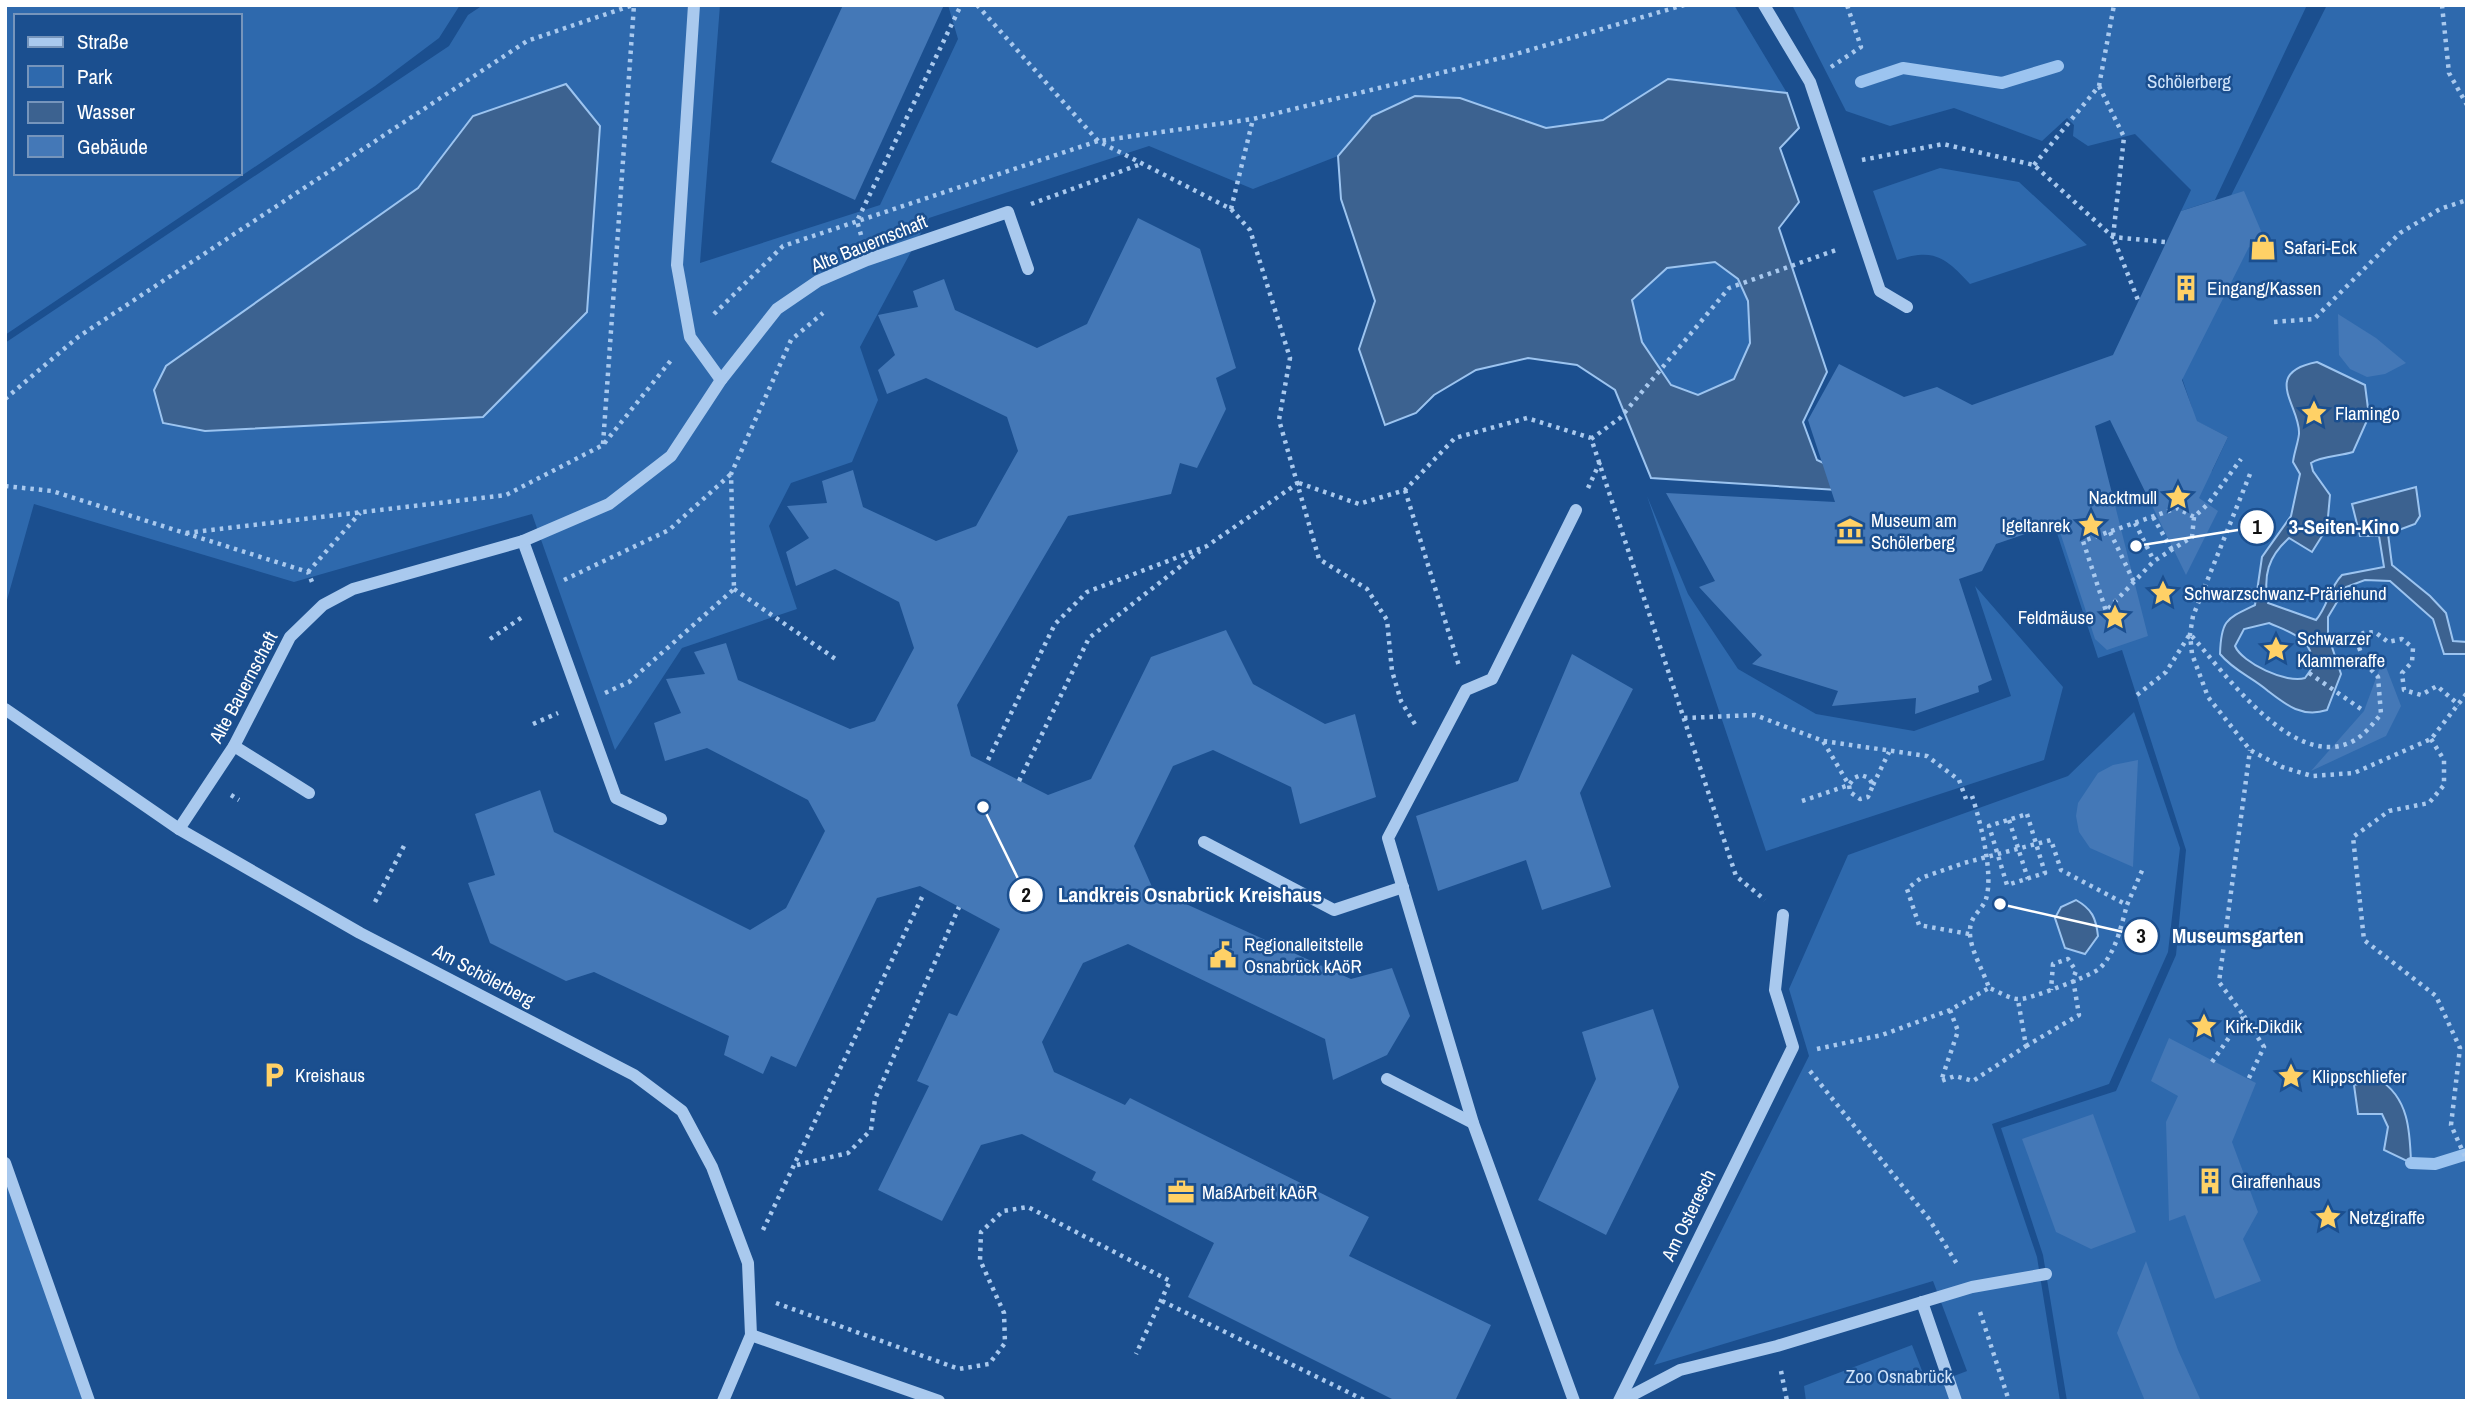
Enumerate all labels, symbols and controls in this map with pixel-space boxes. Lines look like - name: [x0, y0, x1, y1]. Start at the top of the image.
- legend: [14, 14, 242, 175]
- text: Straße: [77, 27, 129, 56]
- text: Park: [77, 62, 113, 91]
- park label: Schölerberg: [2147, 68, 2231, 94]
- text: Wasser: [77, 97, 135, 126]
- text: Gebäude: [77, 132, 148, 161]
- street label: Alte Bauernschaft: [806, 208, 931, 278]
- shop icon: Safari-Eck: [2248, 232, 2278, 262]
- place label: Safari-Eck: [2284, 234, 2357, 260]
- building icon: Eingang/Kassen: [2171, 273, 2201, 303]
- place label: Eingang/Kassen: [2207, 275, 2321, 301]
- place icon: Flamingo: [2299, 398, 2329, 428]
- place label: Flamingo: [2335, 400, 2400, 426]
- place icon: Nacktmull: [2163, 482, 2193, 512]
- place label: Nacktmull: [2089, 484, 2157, 510]
- callout: 3-Seiten-Kino: [2239, 506, 2413, 548]
- place label: Museum am Schölerberg: [1871, 507, 1957, 555]
- place icon: Igeltanrek: [2076, 510, 2106, 540]
- place label: Igeltanrek: [2002, 512, 2070, 538]
- text: 1: [2252, 512, 2262, 541]
- text: 3-Seiten-Kino: [2289, 512, 2400, 541]
- museum icon: Museum am Schölerberg: [1835, 516, 1865, 546]
- place icon: Schwarzschwanz-Präriehund: [2148, 578, 2178, 608]
- place label: Schwarzschwanz-Präriehund: [2184, 580, 2387, 606]
- place icon: Feldmäuse: [2100, 602, 2130, 632]
- place label: Feldmäuse: [2018, 604, 2094, 630]
- place label: Schwarzer Klammeraffe: [2297, 625, 2385, 673]
- street label: Alte Bauernschaft: [202, 626, 284, 748]
- place icon: Schwarzer Klammeraffe: [2261, 634, 2291, 664]
- callout: Landkreis Osnabrück Kreishaus: [1009, 874, 1336, 916]
- text: 2: [1021, 880, 1031, 909]
- text: Landkreis Osnabrück Kreishaus: [1058, 880, 1322, 909]
- callout: Museumsgarten: [2123, 915, 2319, 957]
- text: 3: [2136, 921, 2146, 950]
- text: Museumsgarten: [2172, 921, 2304, 950]
- place label: Regionalleitstelle Osnabrück kAöR: [1244, 931, 1364, 979]
- street label: Am Schölerberg: [428, 937, 540, 1013]
- public building icon: Regionalleitstelle Osnabrück kAöR: [1208, 940, 1238, 970]
- place icon: Kirk-Dikdik: [2189, 1011, 2219, 1041]
- place label: Kirk-Dikdik: [2225, 1013, 2302, 1039]
- parking icon: Kreishaus: [259, 1060, 289, 1090]
- place icon: Klippschliefer: [2276, 1061, 2306, 1091]
- place label: Kreishaus: [295, 1062, 365, 1088]
- place label: Klippschliefer: [2312, 1063, 2407, 1089]
- street label: Am Osteresch: [1654, 1165, 1721, 1266]
- building icon: Giraffenhaus: [2195, 1166, 2225, 1196]
- place label: Giraffenhaus: [2231, 1168, 2321, 1194]
- office icon: MaßArbeit kAöR: [1166, 1177, 1196, 1207]
- place label: MaßArbeit kAöR: [1202, 1179, 1317, 1205]
- place icon: Netzgiraffe: [2313, 1202, 2343, 1232]
- place label: Netzgiraffe: [2349, 1204, 2425, 1230]
- park label: Zoo Osnabrück: [1846, 1363, 1952, 1389]

